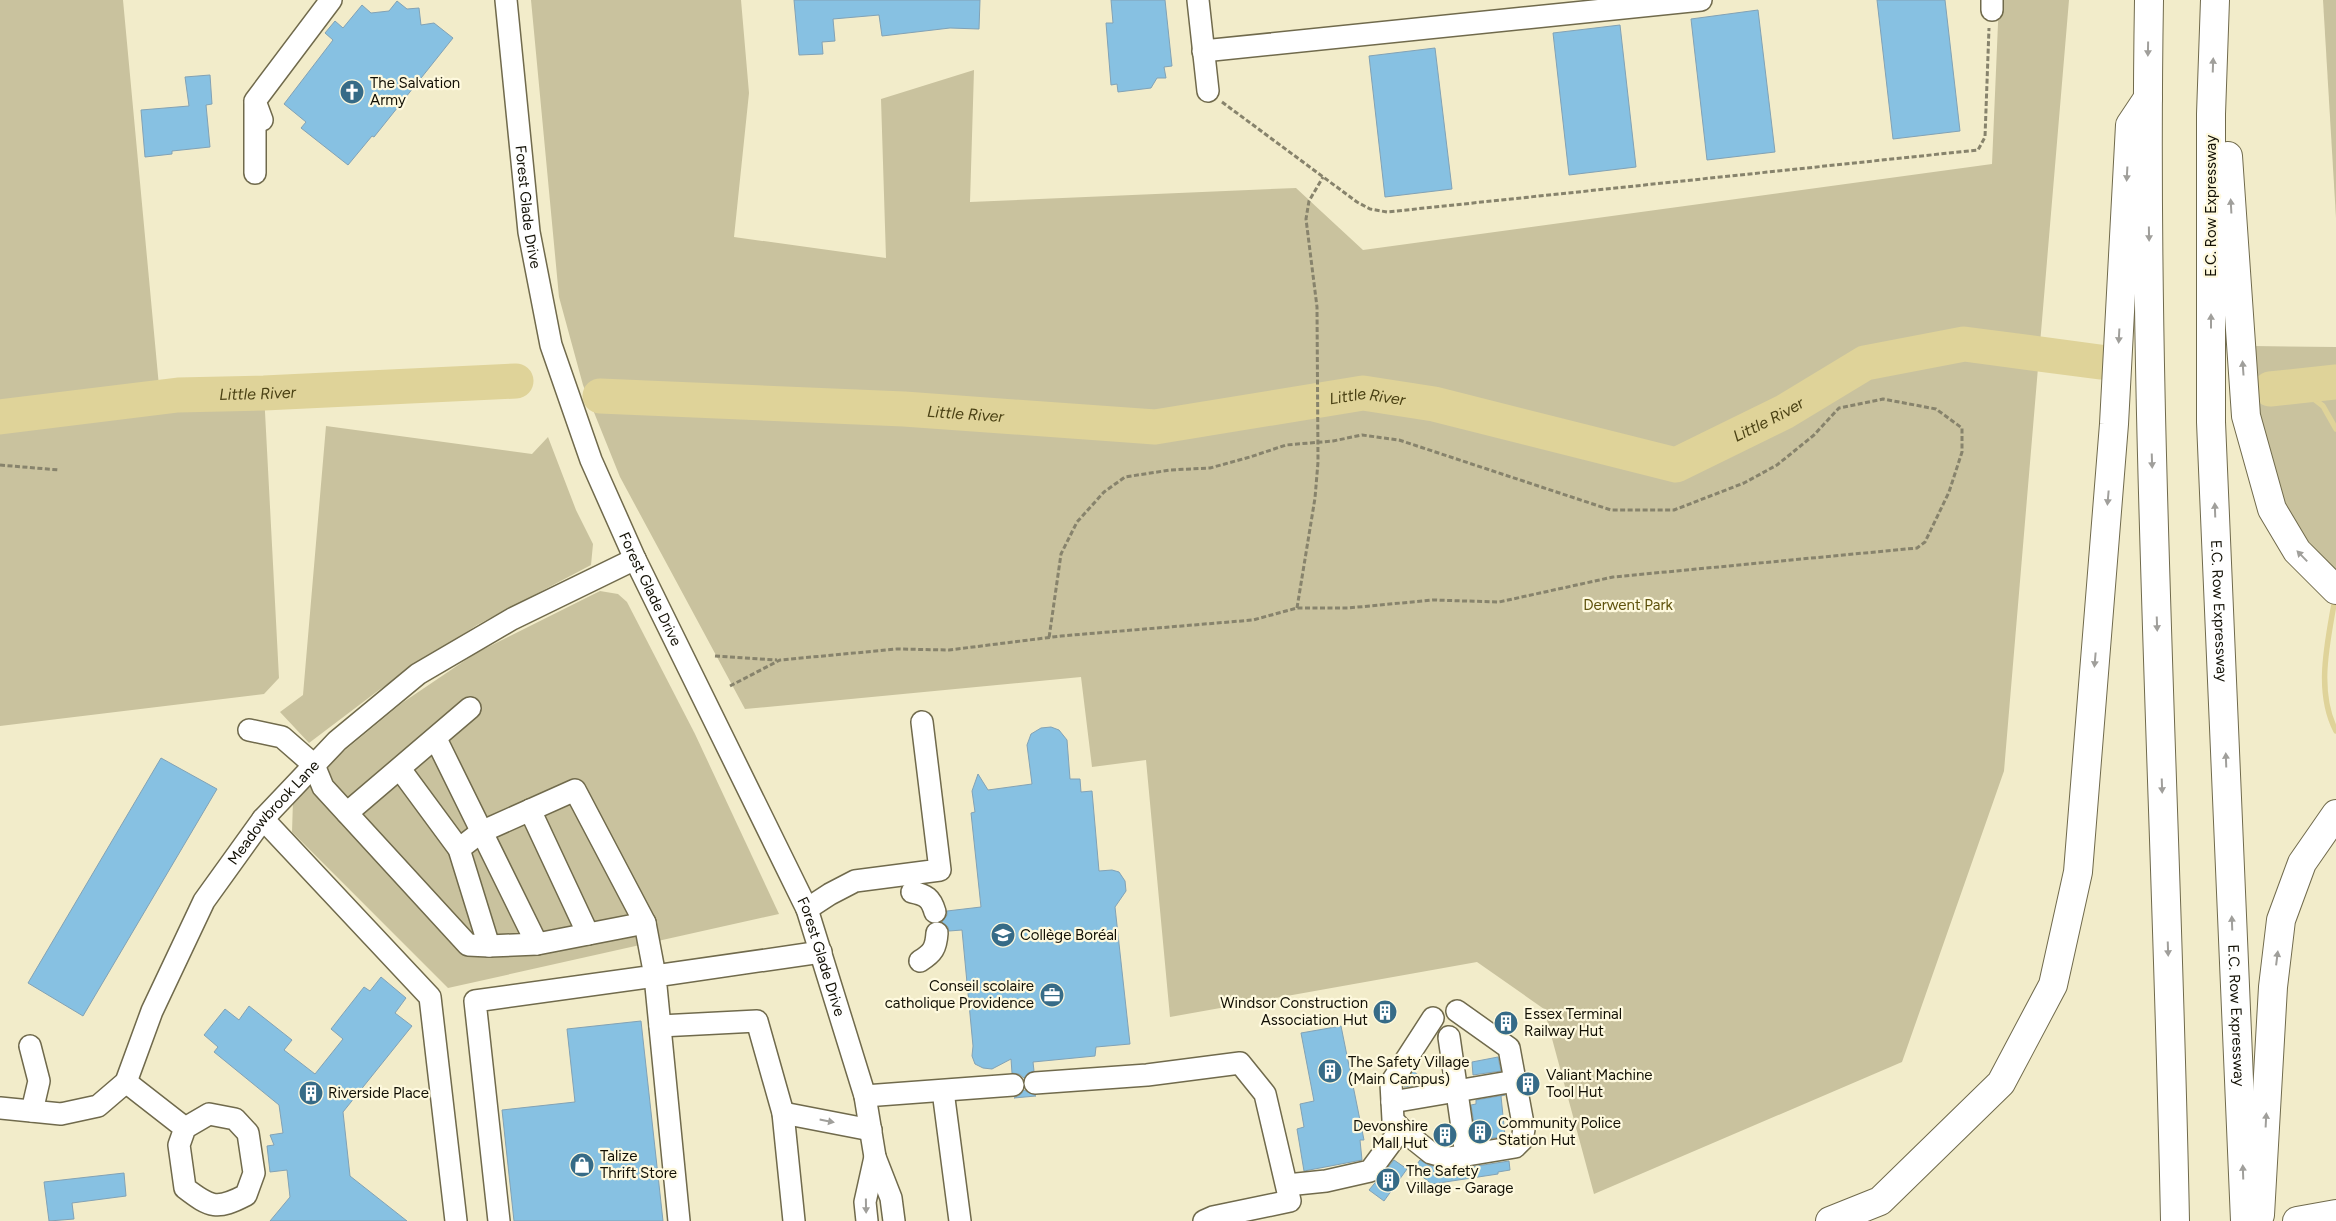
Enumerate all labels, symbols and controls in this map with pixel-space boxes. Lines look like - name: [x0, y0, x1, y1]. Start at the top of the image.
- one-way arrow: [2144, 41, 2152, 57]
- one-way arrow: [2209, 57, 2217, 73]
- place label: The Salvation Army: [370, 74, 460, 109]
- church icon: The Salvation Army: [339, 79, 365, 105]
- street label: E.C. Row Expressway: [2202, 135, 2220, 277]
- street label: Forest Glade Drive: [511, 144, 545, 270]
- one-way arrow: [2123, 166, 2131, 182]
- one-way arrow: [2226, 198, 2234, 214]
- one-way arrow: [2145, 226, 2153, 242]
- one-way arrow: [2207, 313, 2215, 329]
- one-way arrow: [2115, 328, 2123, 344]
- one-way arrow: [2238, 360, 2246, 376]
- water label: Little River: [219, 382, 297, 404]
- water label: Little River: [1328, 383, 1407, 409]
- water label: Little River: [1730, 393, 1807, 445]
- water label: Little River: [927, 401, 1005, 426]
- one-way arrow: [2149, 454, 2157, 470]
- one-way arrow: [2104, 490, 2112, 506]
- one-way arrow: [2211, 502, 2219, 518]
- street label: Forest Glade Drive: [615, 529, 685, 649]
- street label: E.C. Row Expressway: [2207, 539, 2231, 682]
- one-way arrow: [2296, 550, 2308, 562]
- park label: Derwent Park: [1583, 596, 1674, 614]
- one-way arrow: [2154, 616, 2162, 632]
- one-way arrow: [2091, 652, 2099, 668]
- one-way arrow: [2221, 752, 2229, 768]
- street label: Meadowbrook Lane: [224, 756, 323, 868]
- one-way arrow: [2159, 778, 2167, 794]
- street label: Forest Glade Drive: [793, 894, 849, 1018]
- one-way arrow: [2228, 914, 2236, 930]
- school or university icon: Collège Boréal: [990, 922, 1016, 948]
- place label: Collège Boréal: [1020, 926, 1117, 944]
- one-way arrow: [2164, 941, 2172, 957]
- street label: E.C. Row Expressway: [2224, 944, 2248, 1087]
- one-way arrow: [2273, 950, 2281, 966]
- place label: Conseil scolaire catholique Providence: [885, 977, 1034, 1012]
- office icon: Conseil scolaire catholique Providence: [1039, 982, 1065, 1008]
- place label: Windsor Construction Association Hut: [1220, 994, 1368, 1029]
- building icon: Windsor Construction Association Hut: [1372, 999, 1398, 1025]
- place label: Essex Terminal Railway Hut: [1524, 1005, 1622, 1040]
- building icon: Essex Terminal Railway Hut: [1493, 1010, 1519, 1036]
- place label: The Safety Village (Main Campus): [1348, 1053, 1469, 1088]
- building icon: The Safety Village (Main Campus): [1317, 1058, 1343, 1084]
- place label: Valiant Machine Tool Hut: [1546, 1066, 1653, 1101]
- building icon: Valiant Machine Tool Hut: [1515, 1071, 1541, 1097]
- building icon: Riverside Place: [298, 1080, 324, 1106]
- place label: Riverside Place: [328, 1084, 429, 1102]
- one-way arrow: [2262, 1112, 2270, 1128]
- place label: Community Police Station Hut: [1498, 1114, 1621, 1149]
- place label: Devonshire Mall Hut: [1353, 1117, 1428, 1152]
- one-way arrow: [820, 1118, 836, 1126]
- building icon: Community Police Station Hut: [1467, 1119, 1493, 1145]
- building icon: Devonshire Mall Hut: [1432, 1122, 1458, 1148]
- place label: Talize Thrift Store: [600, 1147, 677, 1182]
- shop icon: Talize Thrift Store: [569, 1152, 595, 1178]
- place label: The Safety Village - Garage: [1406, 1162, 1514, 1197]
- one-way arrow: [2239, 1164, 2247, 1180]
- building icon: The Safety Village - Garage: [1375, 1167, 1401, 1193]
- one-way arrow: [862, 1198, 870, 1214]

